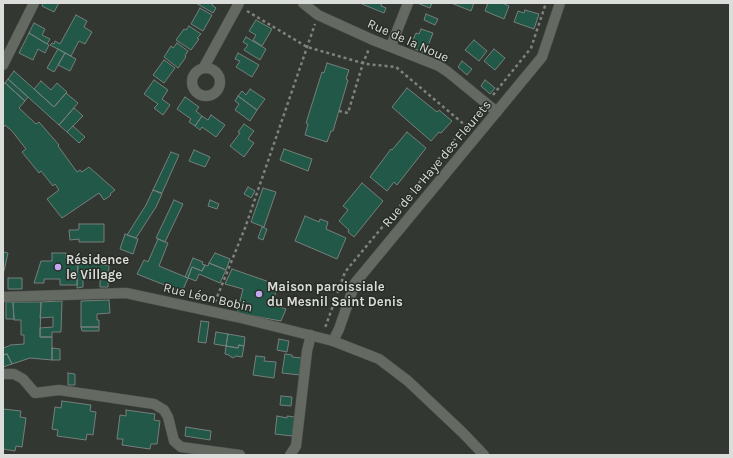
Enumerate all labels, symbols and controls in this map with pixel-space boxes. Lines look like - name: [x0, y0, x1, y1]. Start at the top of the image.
- street label: Rue de la Noue: [365, 16, 451, 66]
- street label: Rue de la Haye des Fleurets: [379, 97, 495, 231]
- place label: Résidence le Village: [66, 252, 129, 283]
- marker: Résidence le Village: [53, 262, 63, 272]
- place label: Maison paroissiale du Mesnil Saint Denis: [267, 279, 403, 310]
- street label: Rue Léon Bobin: [162, 280, 254, 316]
- marker: Maison paroissiale du Mesnil Saint Denis: [254, 289, 264, 299]

